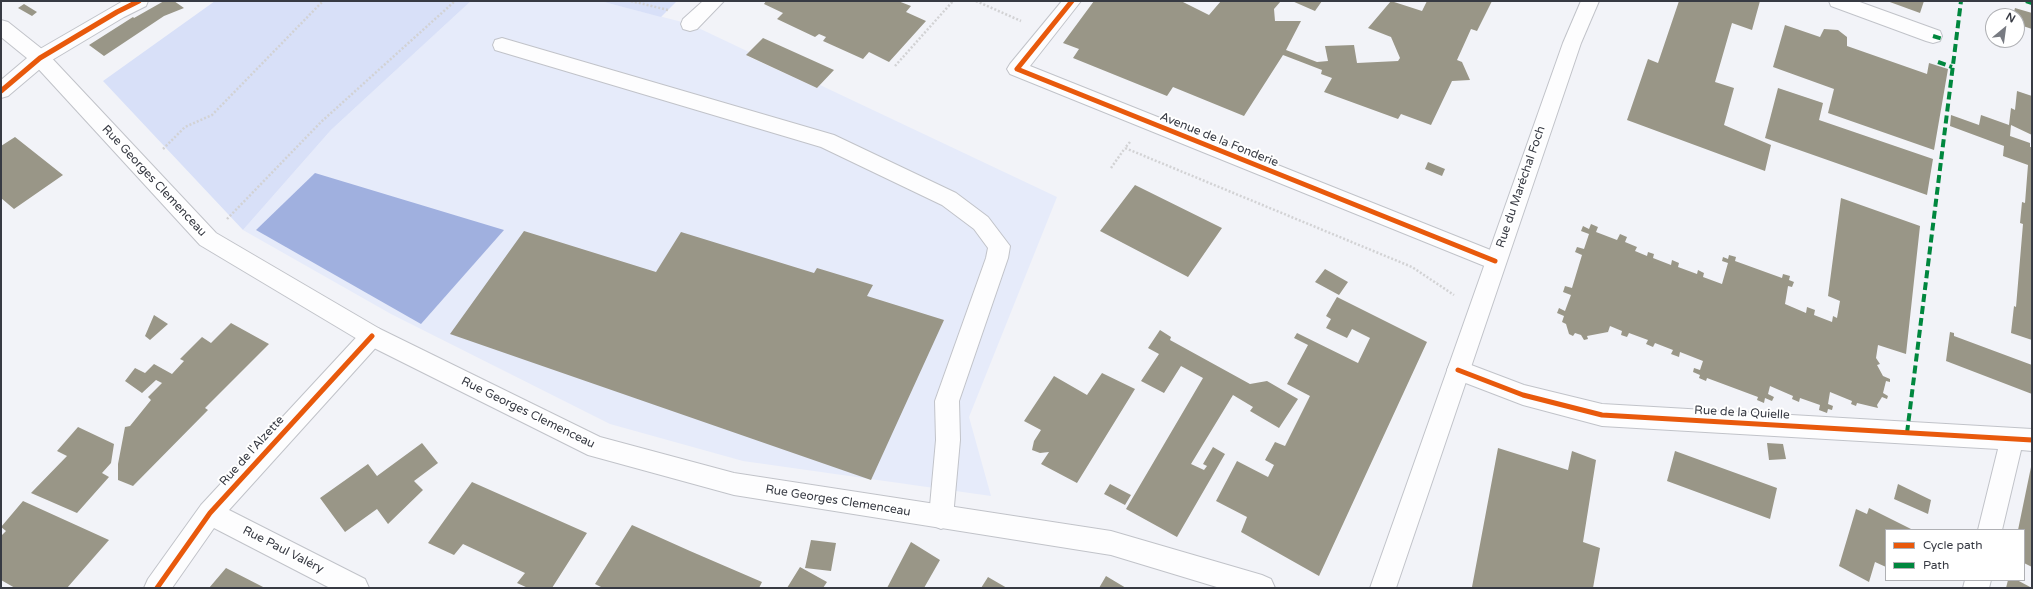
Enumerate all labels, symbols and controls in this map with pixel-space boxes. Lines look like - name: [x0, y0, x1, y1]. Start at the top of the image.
- north arrow: [1985, 8, 2025, 48]
- text: N: [2004, 10, 2018, 26]
- street label: Avenue de la Fonderie: [1158, 110, 1280, 170]
- street label: Rue Georges Clemenceau: [99, 122, 209, 240]
- street label: Rue du Maréchal Foch: [1493, 124, 1549, 250]
- street label: Rue Georges Clemenceau: [459, 374, 597, 452]
- street label: Rue de la Quielle: [1694, 403, 1790, 423]
- street label: Rue de l'Alzette: [217, 413, 287, 489]
- street label: Rue Georges Clemenceau: [764, 482, 912, 520]
- street label: Rue Paul Valéry: [240, 523, 326, 577]
- legend: [1885, 529, 2025, 581]
- text: Cycle path: [1923, 538, 1982, 552]
- text: Path: [1923, 558, 1949, 572]

